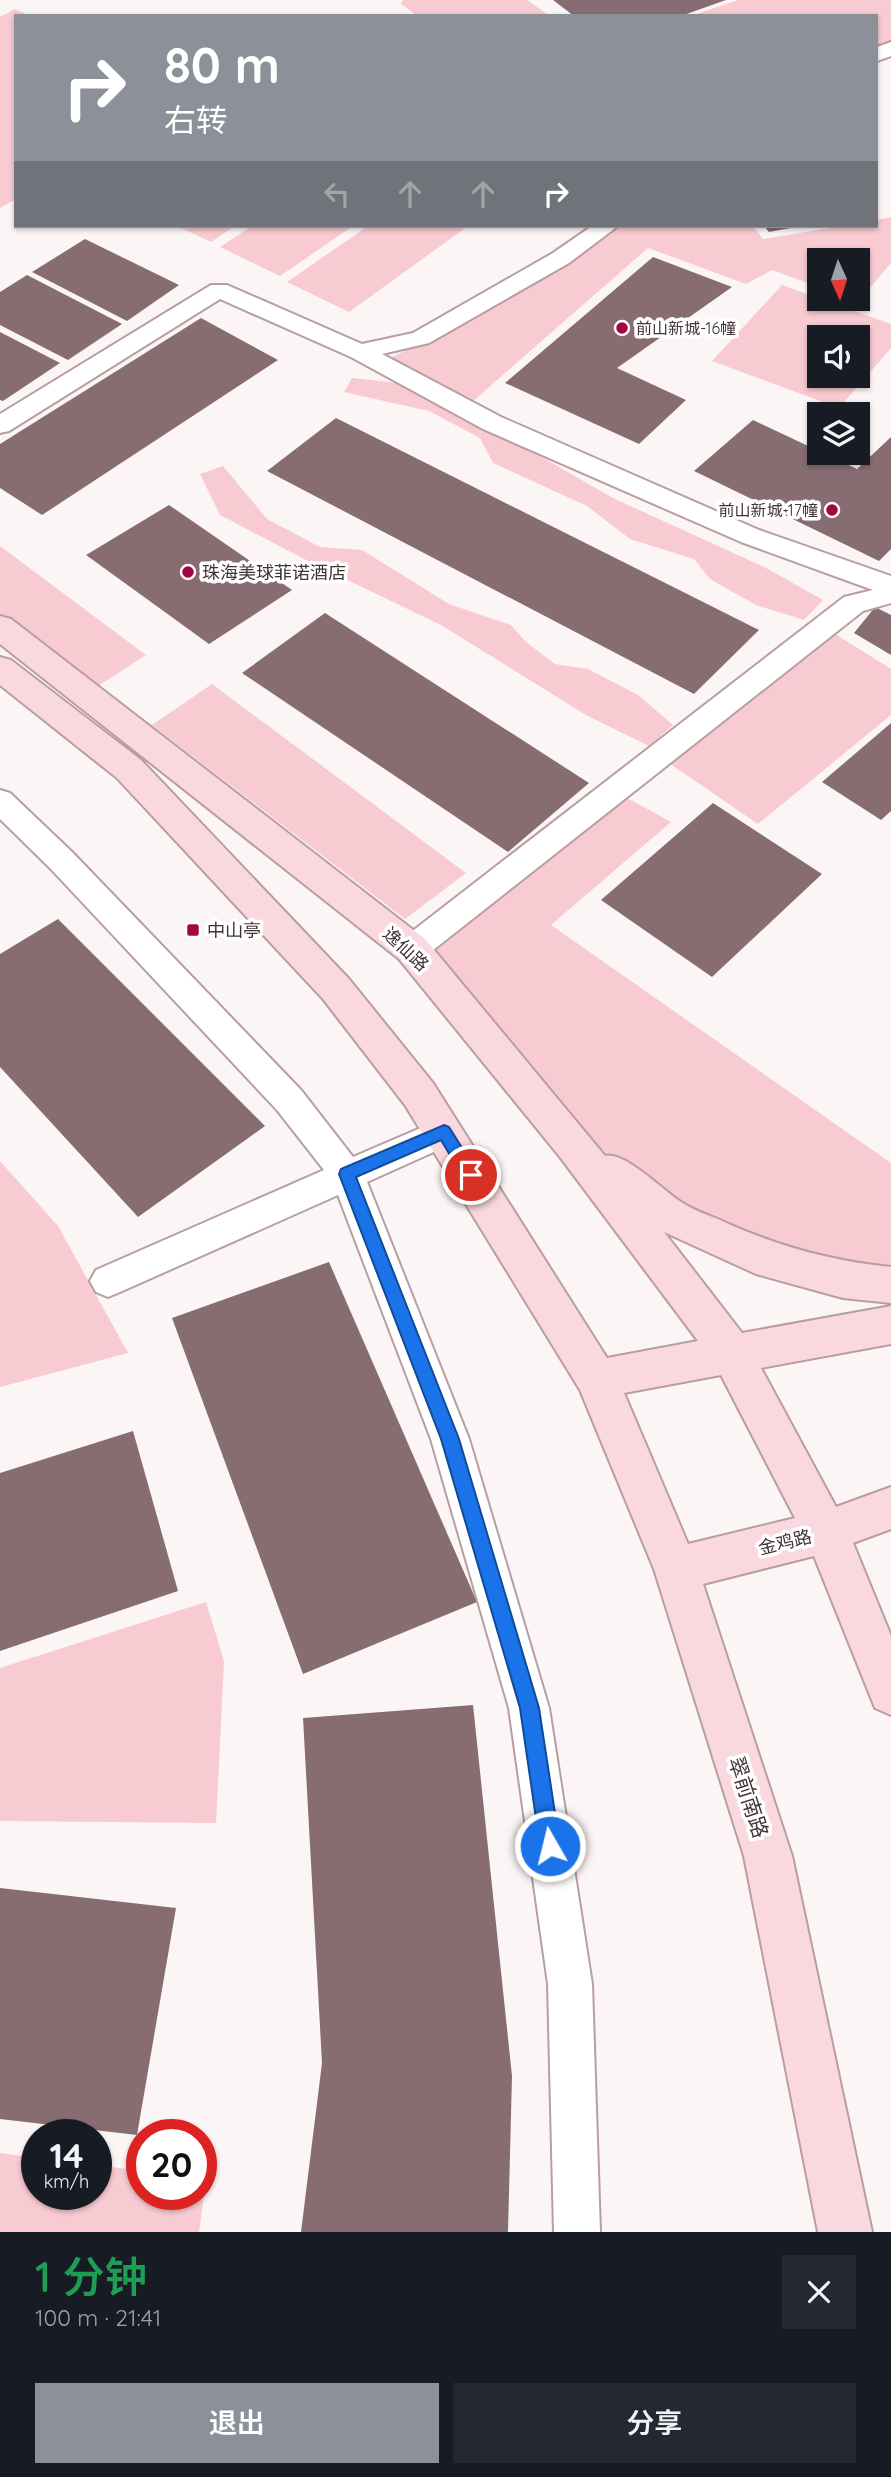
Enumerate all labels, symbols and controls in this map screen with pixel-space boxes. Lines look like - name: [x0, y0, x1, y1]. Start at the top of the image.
- text: 80 m: [164, 34, 280, 95]
- icon: right: [49, 42, 140, 133]
- text: 右转: [164, 100, 228, 140]
- icon: left: [318, 175, 356, 213]
- icon: ahead: [391, 175, 429, 213]
- icon: ahead: [464, 175, 502, 213]
- icon: right: [537, 175, 575, 213]
- north arrow: [807, 248, 870, 312]
- map controls: [807, 248, 870, 465]
- place label: 前山新城-16幢: [636, 318, 736, 338]
- marker: 前山新城-16幢: [614, 320, 630, 336]
- button: sound: [807, 325, 870, 388]
- button: layers: [807, 402, 870, 465]
- place label: 前山新城-17幢: [718, 500, 818, 520]
- marker: 前山新城-17幢: [824, 502, 840, 518]
- place label: 珠海美球菲诺酒店: [202, 561, 346, 584]
- marker: 珠海美球菲诺酒店: [180, 564, 196, 580]
- place label: 中山亭: [207, 919, 261, 942]
- marker: 中山亭: [185, 922, 201, 938]
- street label: 逸仙路: [378, 922, 434, 976]
- pin: [441, 1145, 501, 1205]
- icon: arrive: [452, 1156, 490, 1194]
- street label: 金鸡路: [756, 1524, 814, 1560]
- street label: 翠前南路: [724, 1753, 774, 1841]
- position arrow: [513, 1809, 587, 1883]
- speed limit sign: 20: [126, 2119, 217, 2210]
- text: 14: [49, 2133, 84, 2177]
- text: km/h: [44, 2170, 89, 2193]
- text: 1 分钟: [35, 2250, 147, 2303]
- button: close: [782, 2255, 856, 2329]
- text: 100 m · 21:41: [35, 2303, 161, 2332]
- button: 退出: [35, 2383, 439, 2463]
- button: 分享: [453, 2383, 856, 2463]

